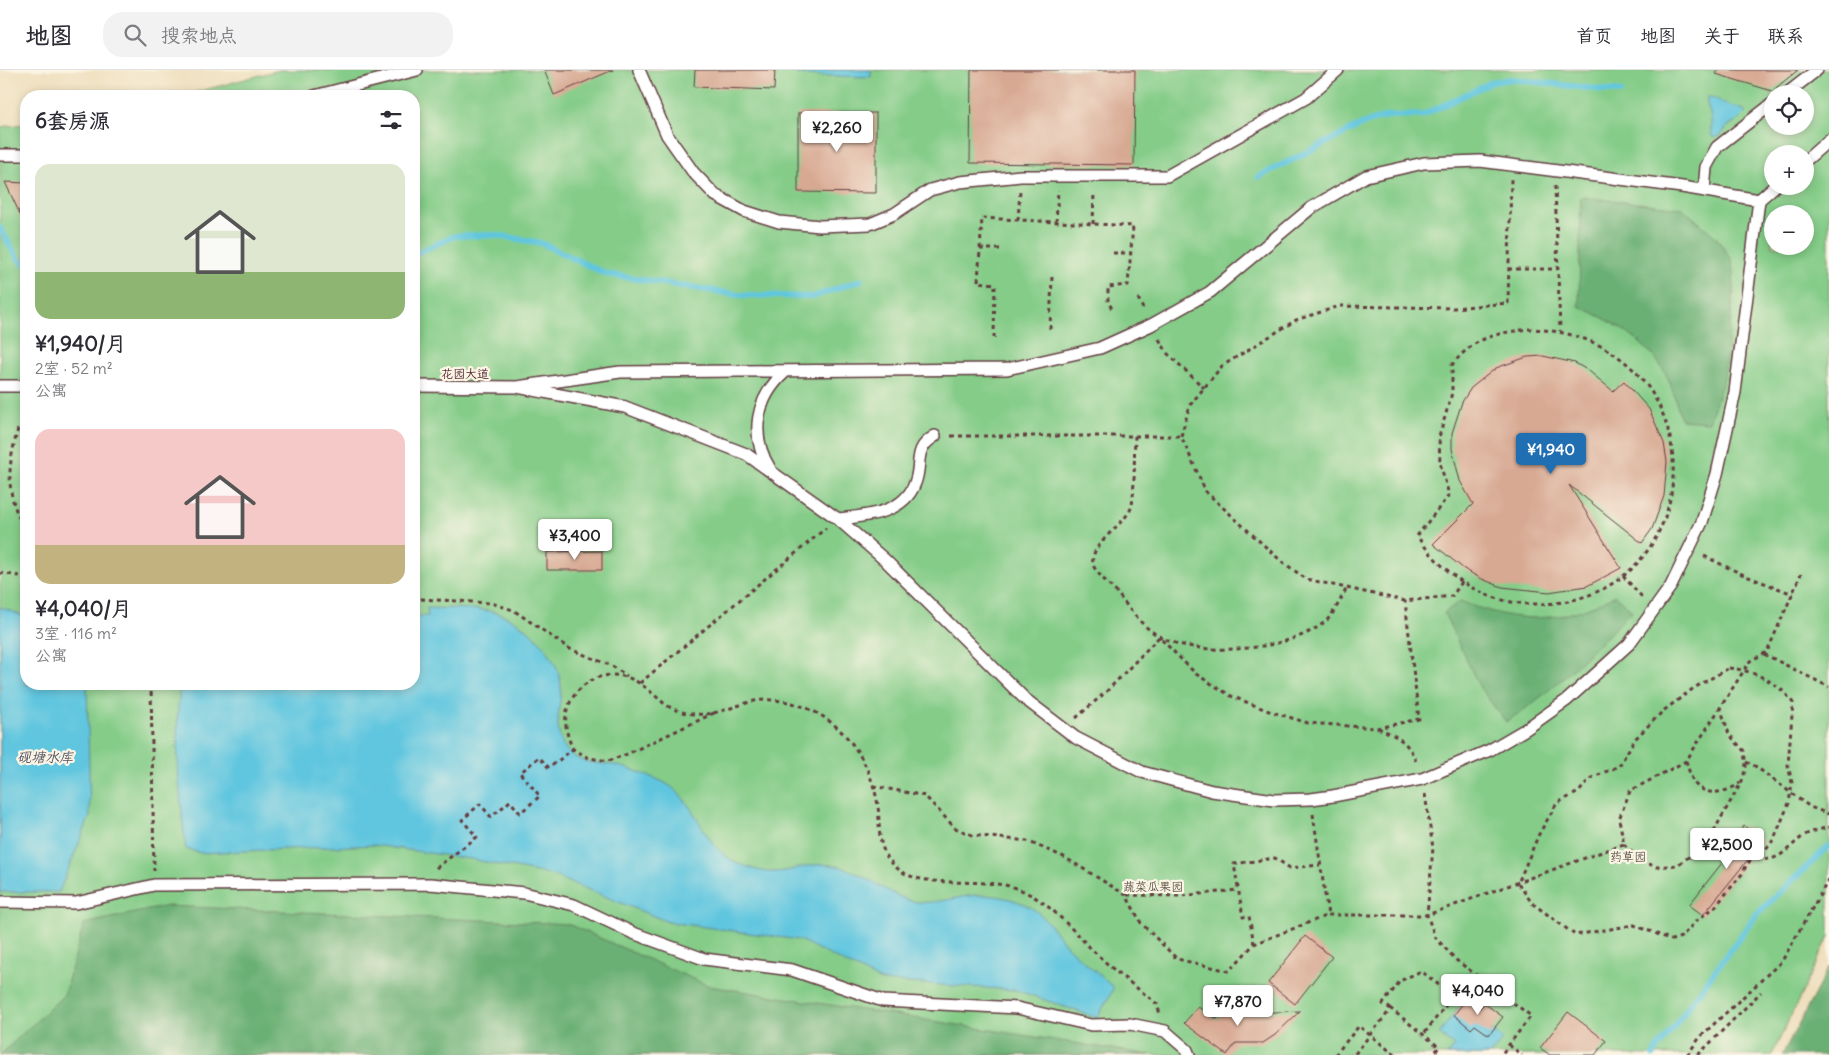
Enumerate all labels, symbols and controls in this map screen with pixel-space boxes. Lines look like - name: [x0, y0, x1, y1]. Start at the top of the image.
- search box: [103, 12, 453, 57]
- text: 地图: [25, 20, 73, 50]
- icon: search: [121, 21, 149, 49]
- text: 搜索地点: [161, 23, 237, 47]
- text: 首页: [1576, 24, 1612, 47]
- text: 地图: [1640, 24, 1676, 47]
- text: 关于: [1704, 24, 1740, 47]
- text: 联系: [1768, 24, 1804, 47]
- map controls: [1764, 85, 1814, 255]
- button: locate: [1764, 85, 1814, 135]
- icon: filters: [377, 106, 405, 134]
- text: 6套房源: [35, 107, 110, 134]
- pin: ¥2,260: [796, 111, 878, 153]
- text: ¥2,260: [812, 117, 862, 137]
- button: +: [1764, 145, 1814, 195]
- icon: home: [175, 197, 265, 287]
- button: −: [1764, 205, 1814, 255]
- text: ¥1,940/月: [35, 330, 126, 357]
- text: 2室 · 52 m²: [35, 358, 113, 378]
- street label: 花园大道: [441, 366, 489, 381]
- text: 公寓: [35, 380, 67, 400]
- pin: ¥1,940: [1510, 432, 1592, 475]
- text: ¥1,940: [1527, 439, 1575, 459]
- icon: home: [175, 462, 265, 552]
- pin: ¥3,400: [534, 518, 616, 561]
- text: ¥3,400: [549, 525, 601, 545]
- text: ¥4,040/月: [35, 595, 132, 622]
- text: 3室 · 116 m²: [35, 623, 117, 643]
- text: 公寓: [35, 645, 67, 665]
- water label: 砚塘水库: [17, 748, 74, 766]
- pin: ¥2,500: [1686, 828, 1768, 870]
- text: ¥2,500: [1701, 834, 1753, 854]
- park label: 药草园: [1610, 849, 1646, 864]
- park label: 蔬菜瓜果园: [1123, 879, 1183, 894]
- pin: ¥4,040: [1437, 974, 1519, 1016]
- text: ¥4,040: [1452, 980, 1504, 1000]
- pin: ¥7,870: [1197, 984, 1279, 1027]
- text: ¥7,870: [1214, 991, 1262, 1011]

